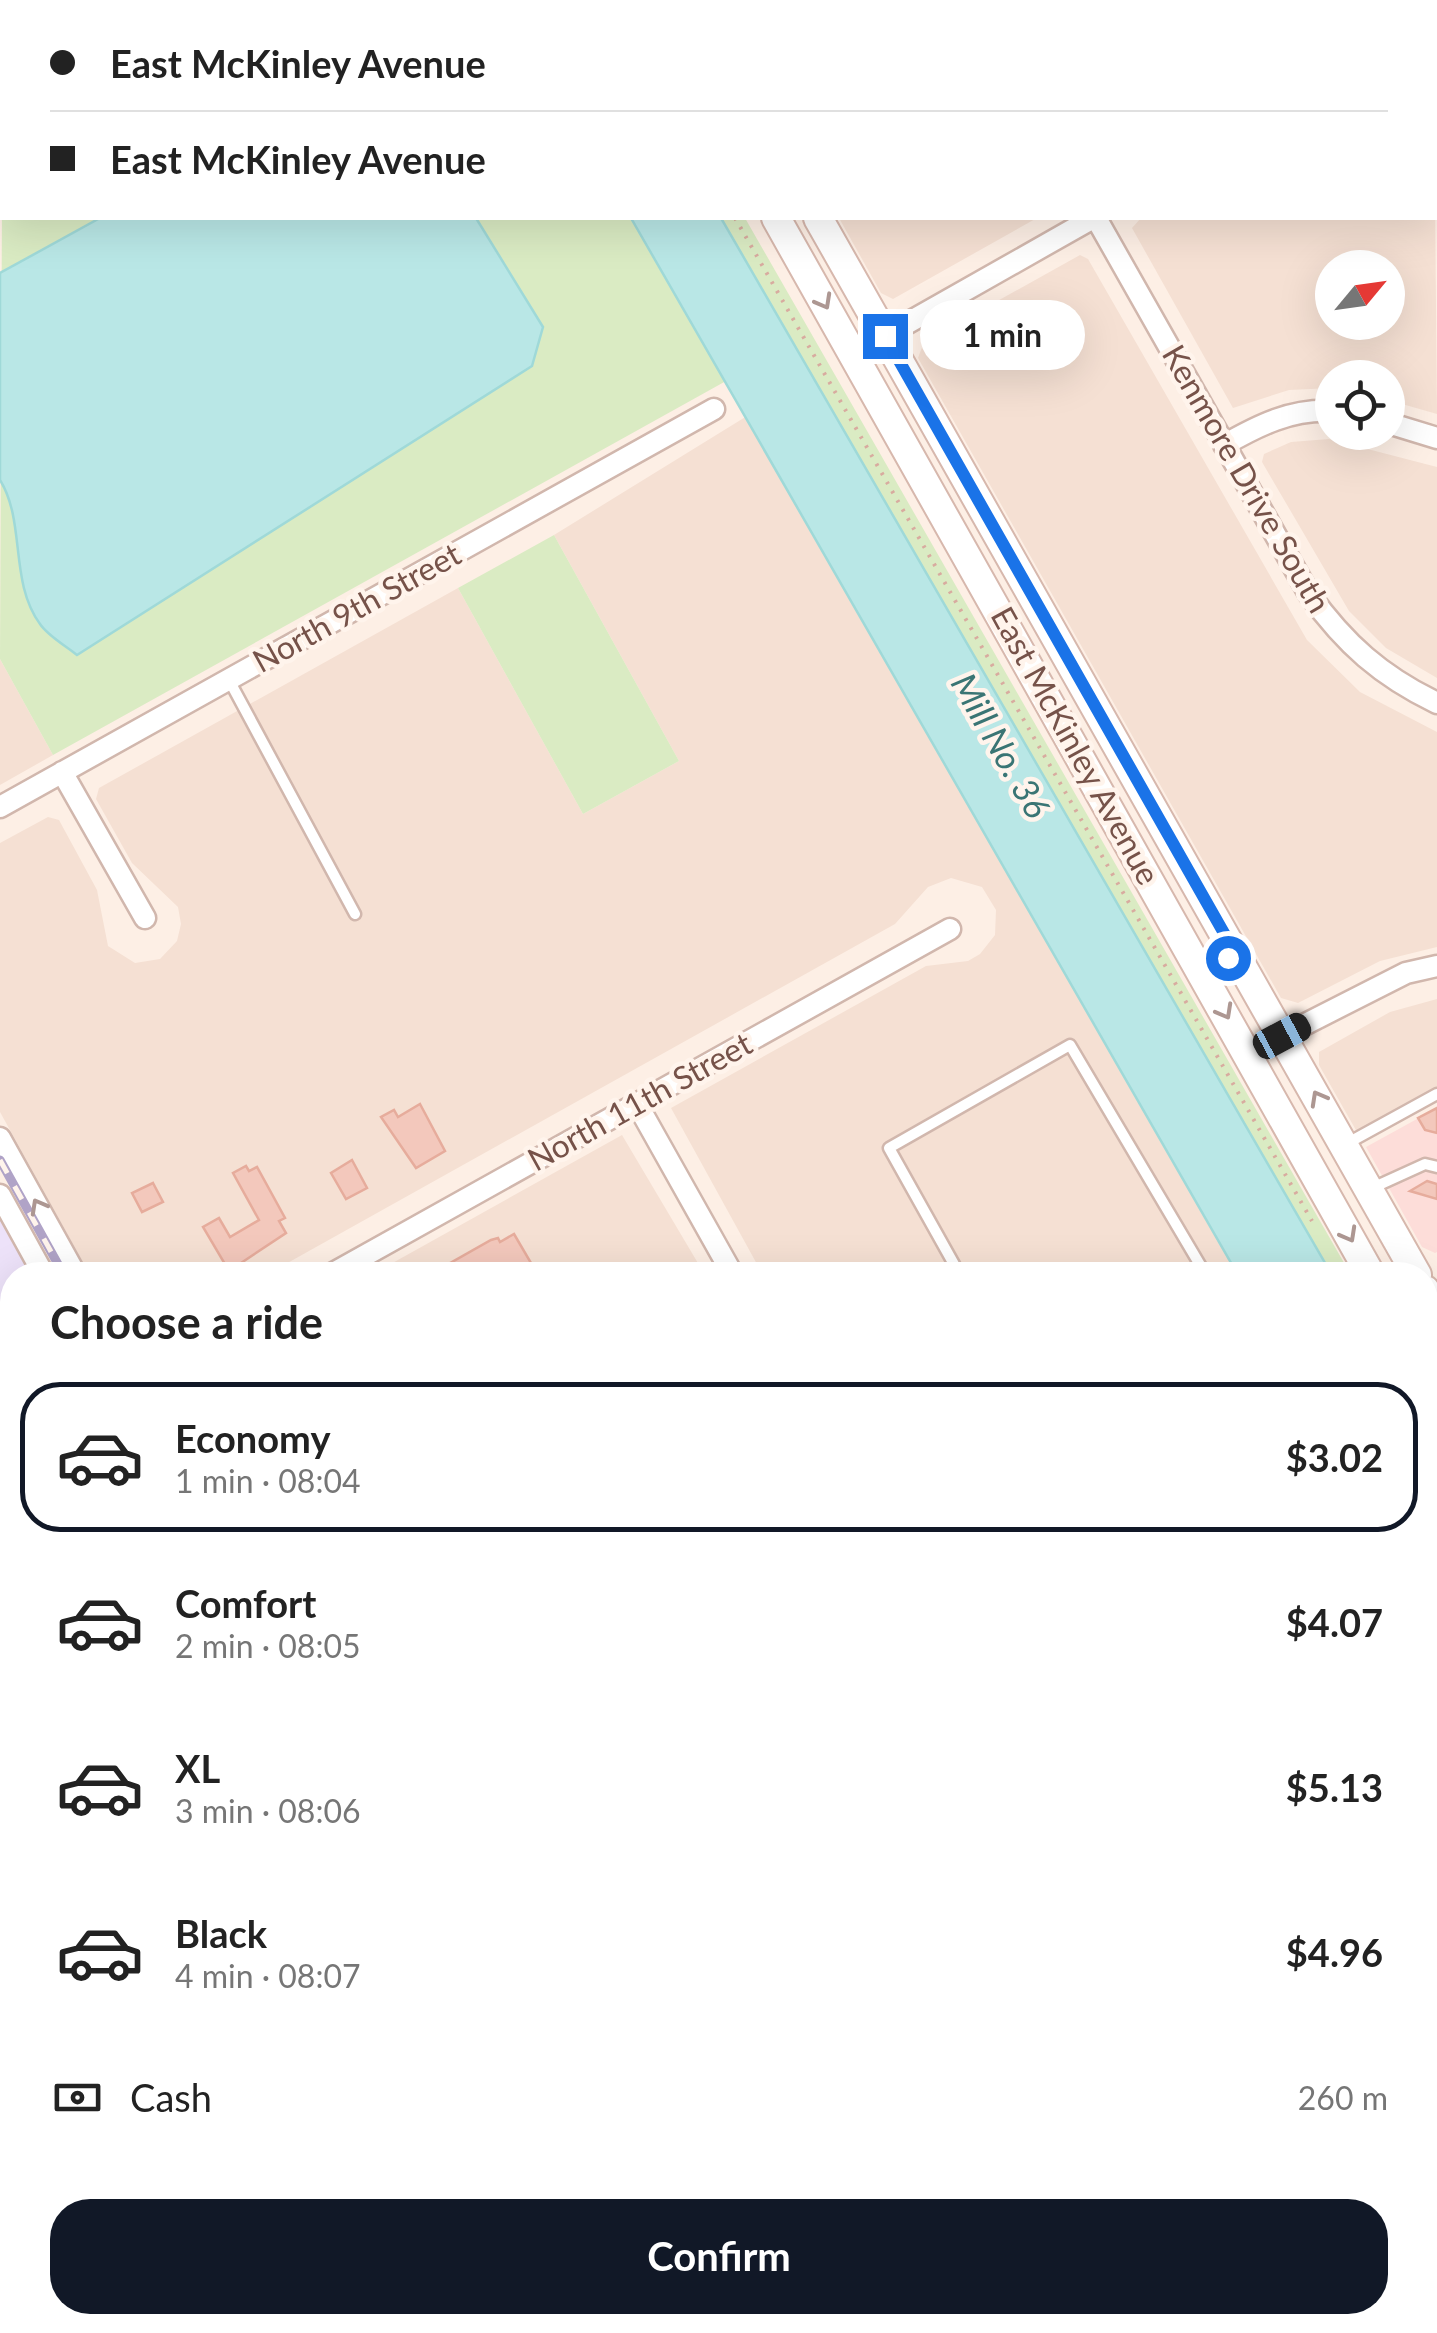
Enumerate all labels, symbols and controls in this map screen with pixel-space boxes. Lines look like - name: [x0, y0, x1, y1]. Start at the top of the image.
- text: East McKinley Avenue: [110, 40, 486, 86]
- text: East McKinley Avenue: [110, 136, 486, 182]
- north arrow: [1315, 250, 1405, 340]
- map controls: [1315, 250, 1405, 450]
- one-way arrow: [812, 292, 831, 310]
- callout: 1 min: [920, 301, 1085, 371]
- route end: [863, 314, 908, 359]
- text: 1 min: [963, 315, 1042, 354]
- street label: Kenmore Drive South: [1155, 338, 1340, 619]
- button: locate: [1315, 360, 1405, 450]
- street label: North 9th Street: [246, 533, 467, 680]
- street label: East McKinley Avenue: [984, 600, 1169, 891]
- water label: Mill No. 36: [944, 665, 1060, 825]
- route start: [1206, 936, 1251, 981]
- one-way arrow: [1212, 1001, 1232, 1019]
- car: [1248, 1009, 1316, 1063]
- street label: North 11th Street: [520, 1023, 759, 1178]
- one-way arrow: [1310, 1091, 1330, 1109]
- one-way arrow: [31, 1199, 50, 1217]
- one-way arrow: [1337, 1224, 1357, 1242]
- text: Choose a ride: [50, 1295, 323, 1349]
- icon: car: [55, 1412, 145, 1502]
- text: Economy: [175, 1415, 330, 1461]
- text: $3.02: [1286, 1434, 1383, 1480]
- text: 1 min · 08:04: [175, 1461, 361, 1500]
- icon: car: [55, 1577, 145, 1667]
- text: Comfort: [175, 1580, 316, 1626]
- text: $4.07: [1286, 1599, 1383, 1645]
- text: 2 min · 08:05: [175, 1626, 361, 1665]
- icon: car: [55, 1742, 145, 1832]
- text: XL: [175, 1745, 220, 1791]
- text: $5.13: [1286, 1764, 1383, 1810]
- text: 3 min · 08:06: [175, 1791, 361, 1830]
- icon: car: [55, 1907, 145, 1997]
- text: Black: [175, 1910, 267, 1956]
- text: $4.96: [1286, 1929, 1383, 1975]
- text: 4 min · 08:07: [175, 1956, 361, 1995]
- icon: cash: [50, 2070, 105, 2125]
- text: Cash: [130, 2074, 212, 2120]
- text: 260 m: [1298, 2078, 1388, 2117]
- button: Confirm: [50, 2199, 1388, 2314]

